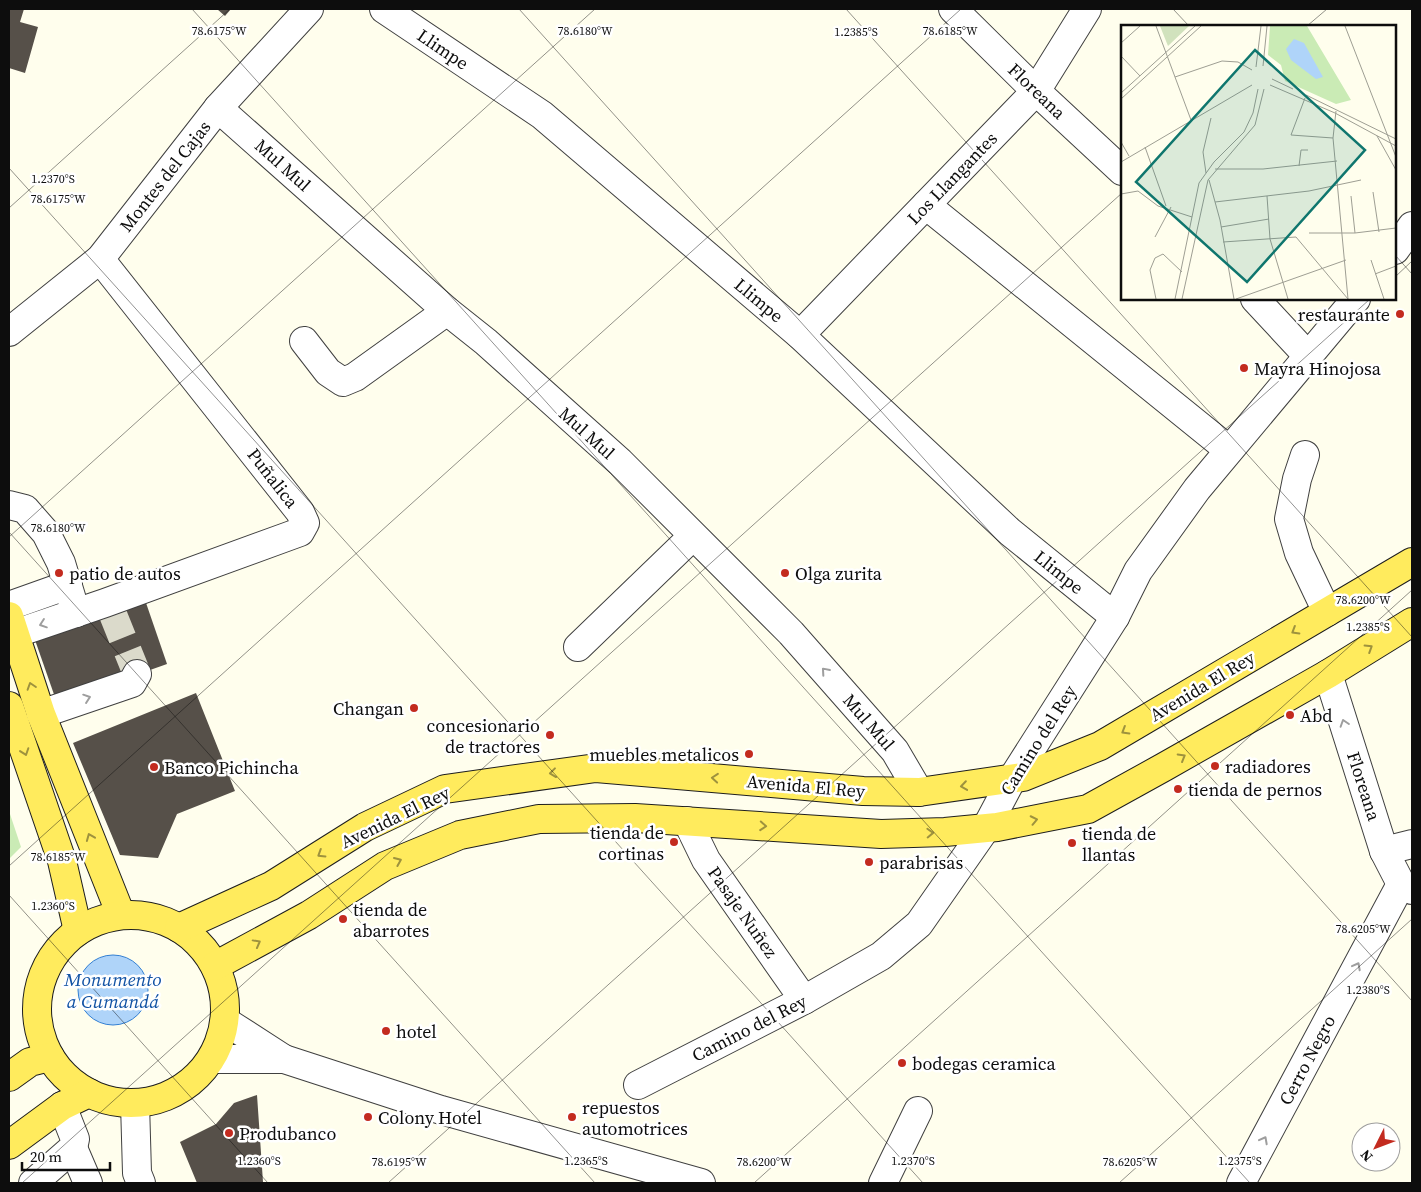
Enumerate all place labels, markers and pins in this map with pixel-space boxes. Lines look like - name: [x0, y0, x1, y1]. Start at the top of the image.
- place label: restaurante: [1298, 302, 1390, 327]
- marker: restaurante: [1394, 308, 1406, 320]
- place label: Mayra Hinojosa: [1254, 356, 1382, 381]
- marker: Mayra Hinojosa: [1238, 362, 1250, 374]
- place label: patio de autos: [69, 561, 181, 586]
- place label: Olga zurita: [795, 561, 883, 586]
- marker: patio de autos: [53, 567, 65, 579]
- marker: Olga zurita: [779, 567, 791, 579]
- place label: Changan: [333, 696, 404, 721]
- marker: Changan: [408, 702, 420, 714]
- place label: Abd: [1300, 703, 1333, 728]
- marker: Abd: [1284, 709, 1296, 721]
- place label: concesionario de tractores: [427, 713, 540, 759]
- marker: concesionario de tractores: [544, 729, 556, 741]
- place label: muebles metalicos: [589, 742, 739, 767]
- marker: muebles metalicos: [743, 748, 755, 760]
- place label: radiadores: [1225, 754, 1311, 779]
- place label: Banco Pichincha: [164, 755, 299, 780]
- marker: radiadores: [1209, 760, 1221, 772]
- marker: Banco Pichincha: [148, 761, 160, 773]
- place label: tienda de pernos: [1188, 777, 1322, 802]
- marker: tienda de pernos: [1172, 783, 1184, 795]
- place label: tienda de cortinas: [590, 820, 664, 866]
- place label: tienda de llantas: [1082, 821, 1156, 867]
- marker: tienda de cortinas: [668, 836, 680, 848]
- marker: tienda de llantas: [1066, 837, 1078, 849]
- place label: parabrisas: [879, 850, 963, 875]
- marker: parabrisas: [863, 856, 875, 868]
- place label: tienda de abarrotes: [353, 897, 429, 943]
- marker: tienda de abarrotes: [337, 913, 349, 925]
- place label: hotel: [396, 1019, 437, 1044]
- marker: hotel: [380, 1025, 392, 1037]
- place label: bodegas ceramica: [912, 1051, 1057, 1076]
- marker: bodegas ceramica: [896, 1057, 908, 1069]
- place label: repuestos automotrices: [582, 1095, 688, 1141]
- place label: Colony Hotel: [378, 1105, 482, 1130]
- marker: Colony Hotel: [362, 1111, 374, 1123]
- marker: repuestos automotrices: [566, 1111, 578, 1123]
- place label: Produbanco: [239, 1121, 336, 1146]
- marker: Produbanco: [223, 1127, 235, 1139]

